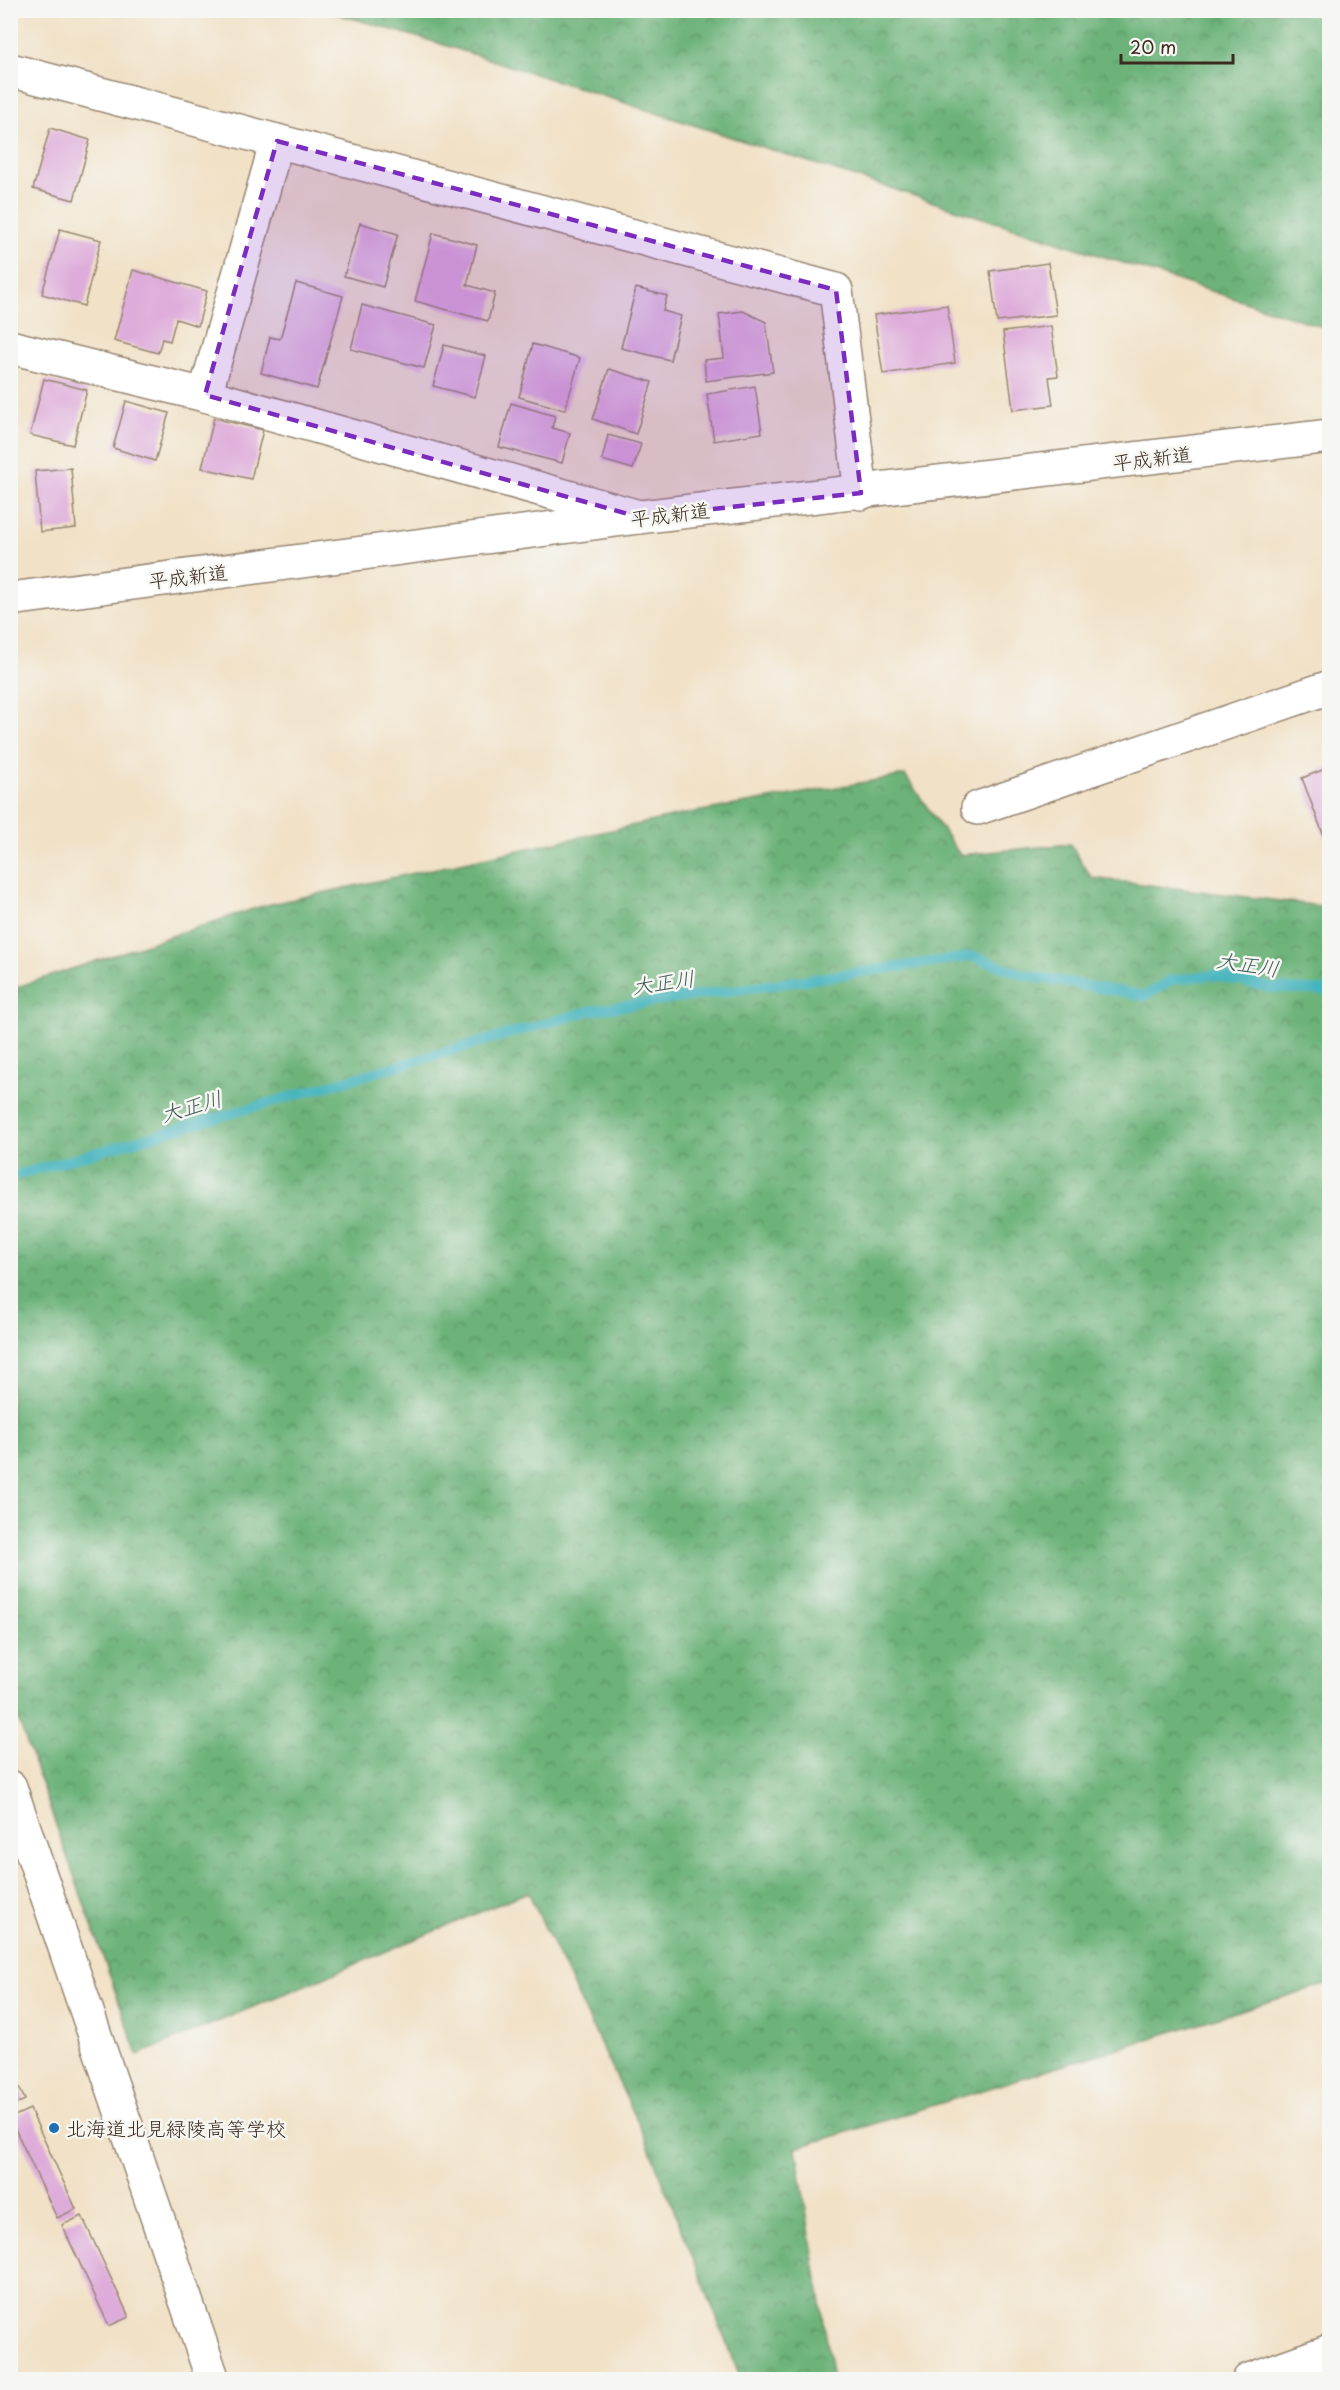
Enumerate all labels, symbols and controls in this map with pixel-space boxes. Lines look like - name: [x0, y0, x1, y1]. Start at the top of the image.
- scale bar: [1121, 27, 1234, 65]
- text: 20 m: [1130, 33, 1176, 60]
- street label: 平成新道: [1110, 438, 1194, 478]
- street label: 平成新道: [628, 494, 712, 534]
- street label: 平成新道: [146, 556, 230, 596]
- water label: 大正川: [1214, 942, 1282, 984]
- water label: 大正川: [630, 961, 696, 1001]
- water label: 大正川: [156, 1081, 226, 1129]
- place label: 北海道北見緑陵高等学校: [66, 2113, 286, 2143]
- marker: 北海道北見緑陵高等学校: [47, 2121, 61, 2135]

